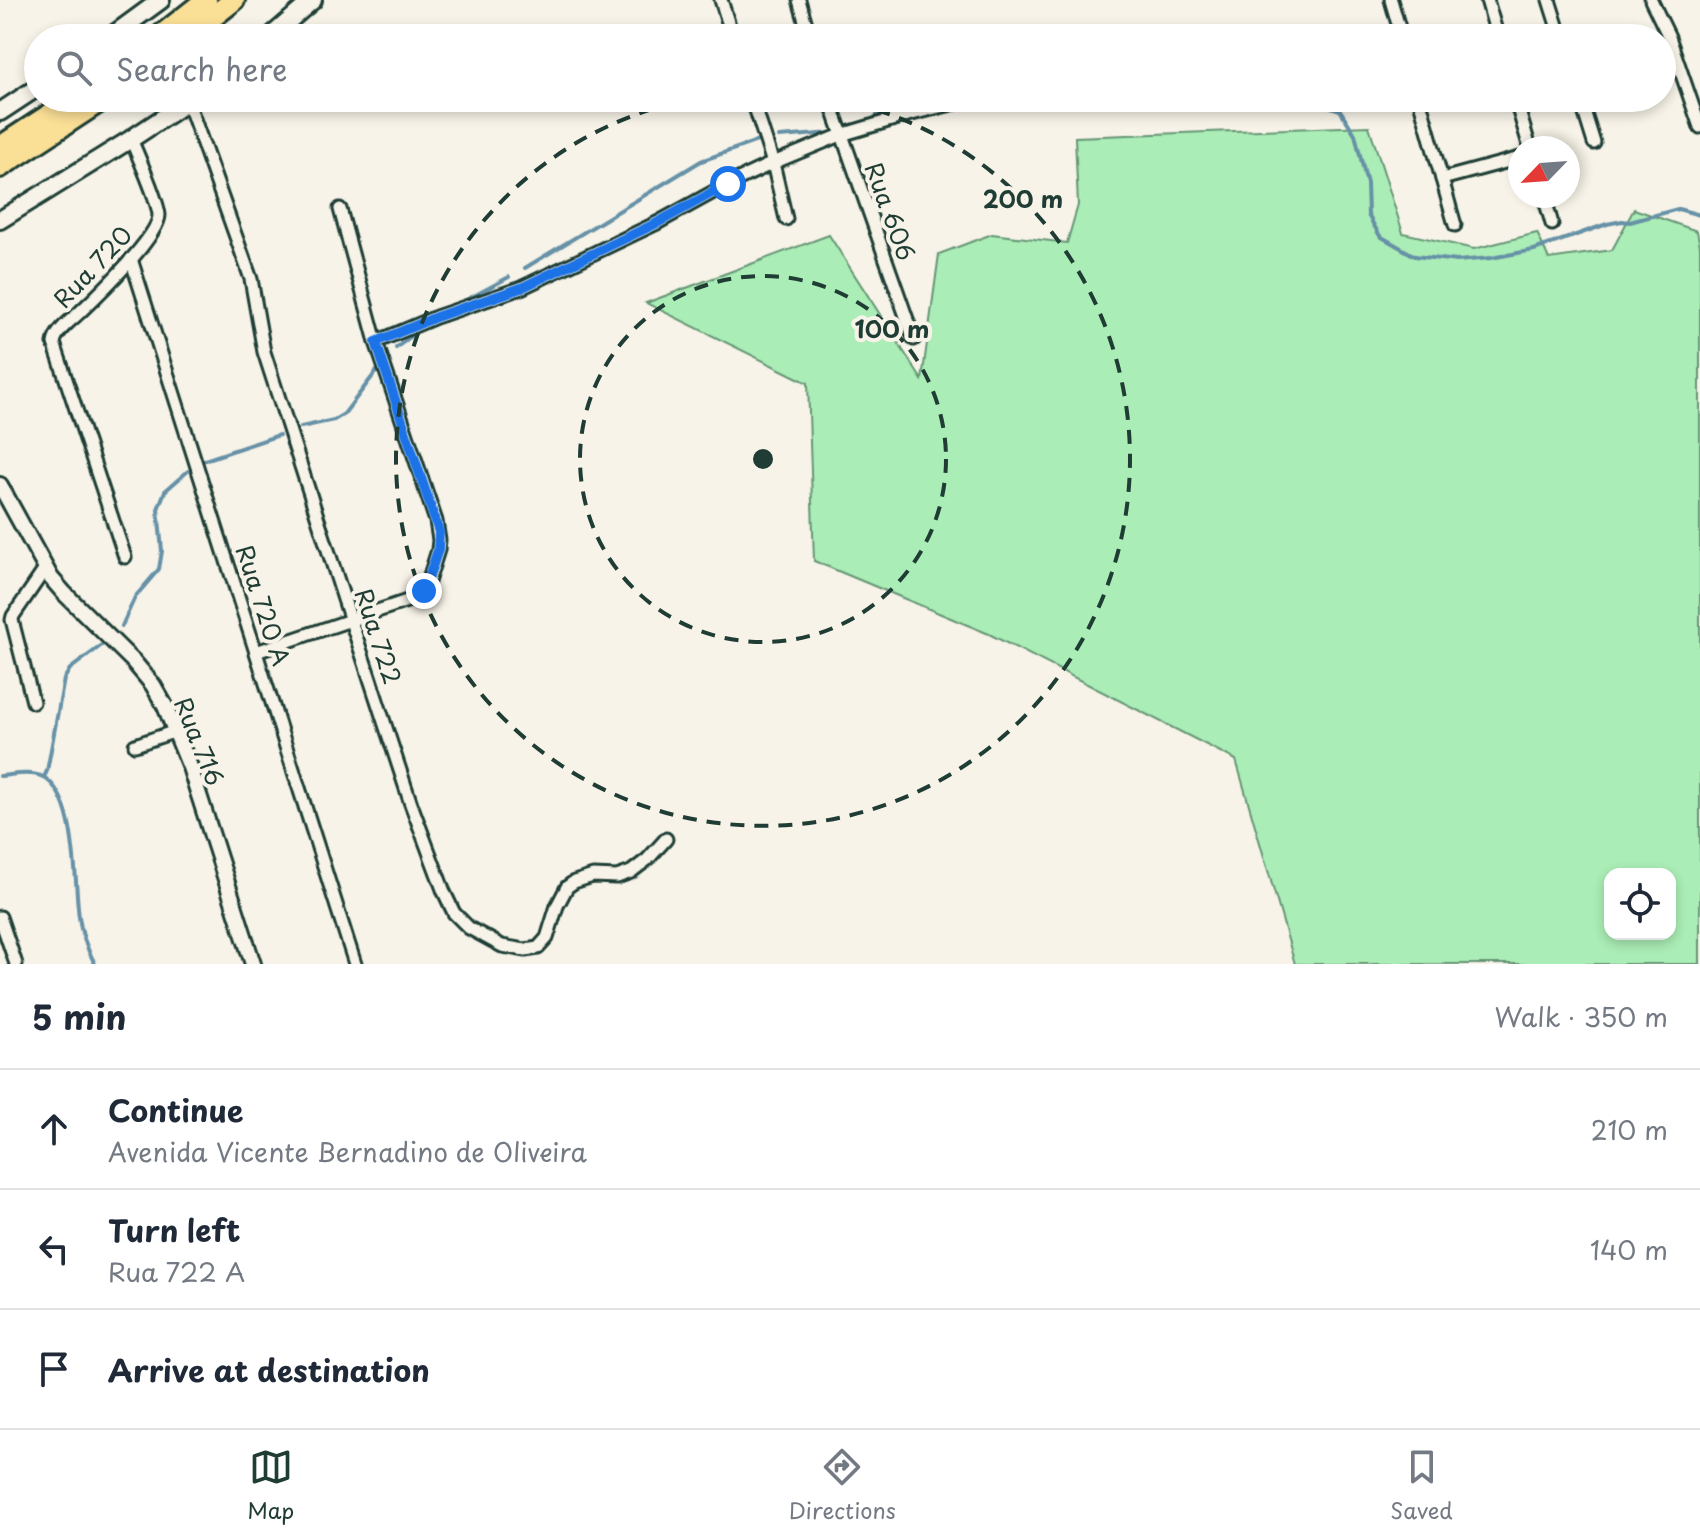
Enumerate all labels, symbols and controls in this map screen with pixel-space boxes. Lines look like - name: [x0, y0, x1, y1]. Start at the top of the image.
- search box: [24, 24, 1676, 112]
- icon: search: [52, 46, 96, 90]
- text: Search here: [116, 46, 288, 91]
- north arrow: [1508, 136, 1580, 208]
- street label: Rua 606: [857, 157, 925, 265]
- route start: [710, 166, 746, 202]
- text: 200 m: [983, 180, 1063, 216]
- street label: Rua 720: [44, 217, 140, 315]
- text: 100 m: [855, 310, 929, 346]
- centre of rings: [749, 445, 777, 473]
- street label: Rua 720 A: [228, 540, 300, 670]
- route end: [406, 573, 442, 609]
- street label: Rua 722: [347, 584, 411, 688]
- street label: Rua 716: [166, 691, 234, 791]
- map controls: [1604, 868, 1676, 940]
- button: locate: [1604, 868, 1676, 940]
- text: 5 min: [32, 990, 126, 1042]
- text: Walk · 350 m: [1495, 997, 1668, 1036]
- text: Continue: [108, 1087, 243, 1132]
- icon: ahead: [32, 1107, 76, 1151]
- text: 210 m: [1591, 1110, 1668, 1149]
- text: Avenida Vicente Bernadino de Oliveira: [108, 1132, 587, 1171]
- text: Turn left: [108, 1207, 240, 1252]
- icon: left: [32, 1227, 76, 1271]
- text: 140 m: [1590, 1230, 1668, 1269]
- text: Rua 722 A: [108, 1252, 245, 1291]
- icon: arrive: [32, 1347, 76, 1391]
- text: Arrive at destination: [108, 1347, 430, 1392]
- tab: Map: [247, 1445, 294, 1526]
- tab: Directions: [789, 1445, 896, 1526]
- tab: Saved: [1390, 1445, 1453, 1526]

